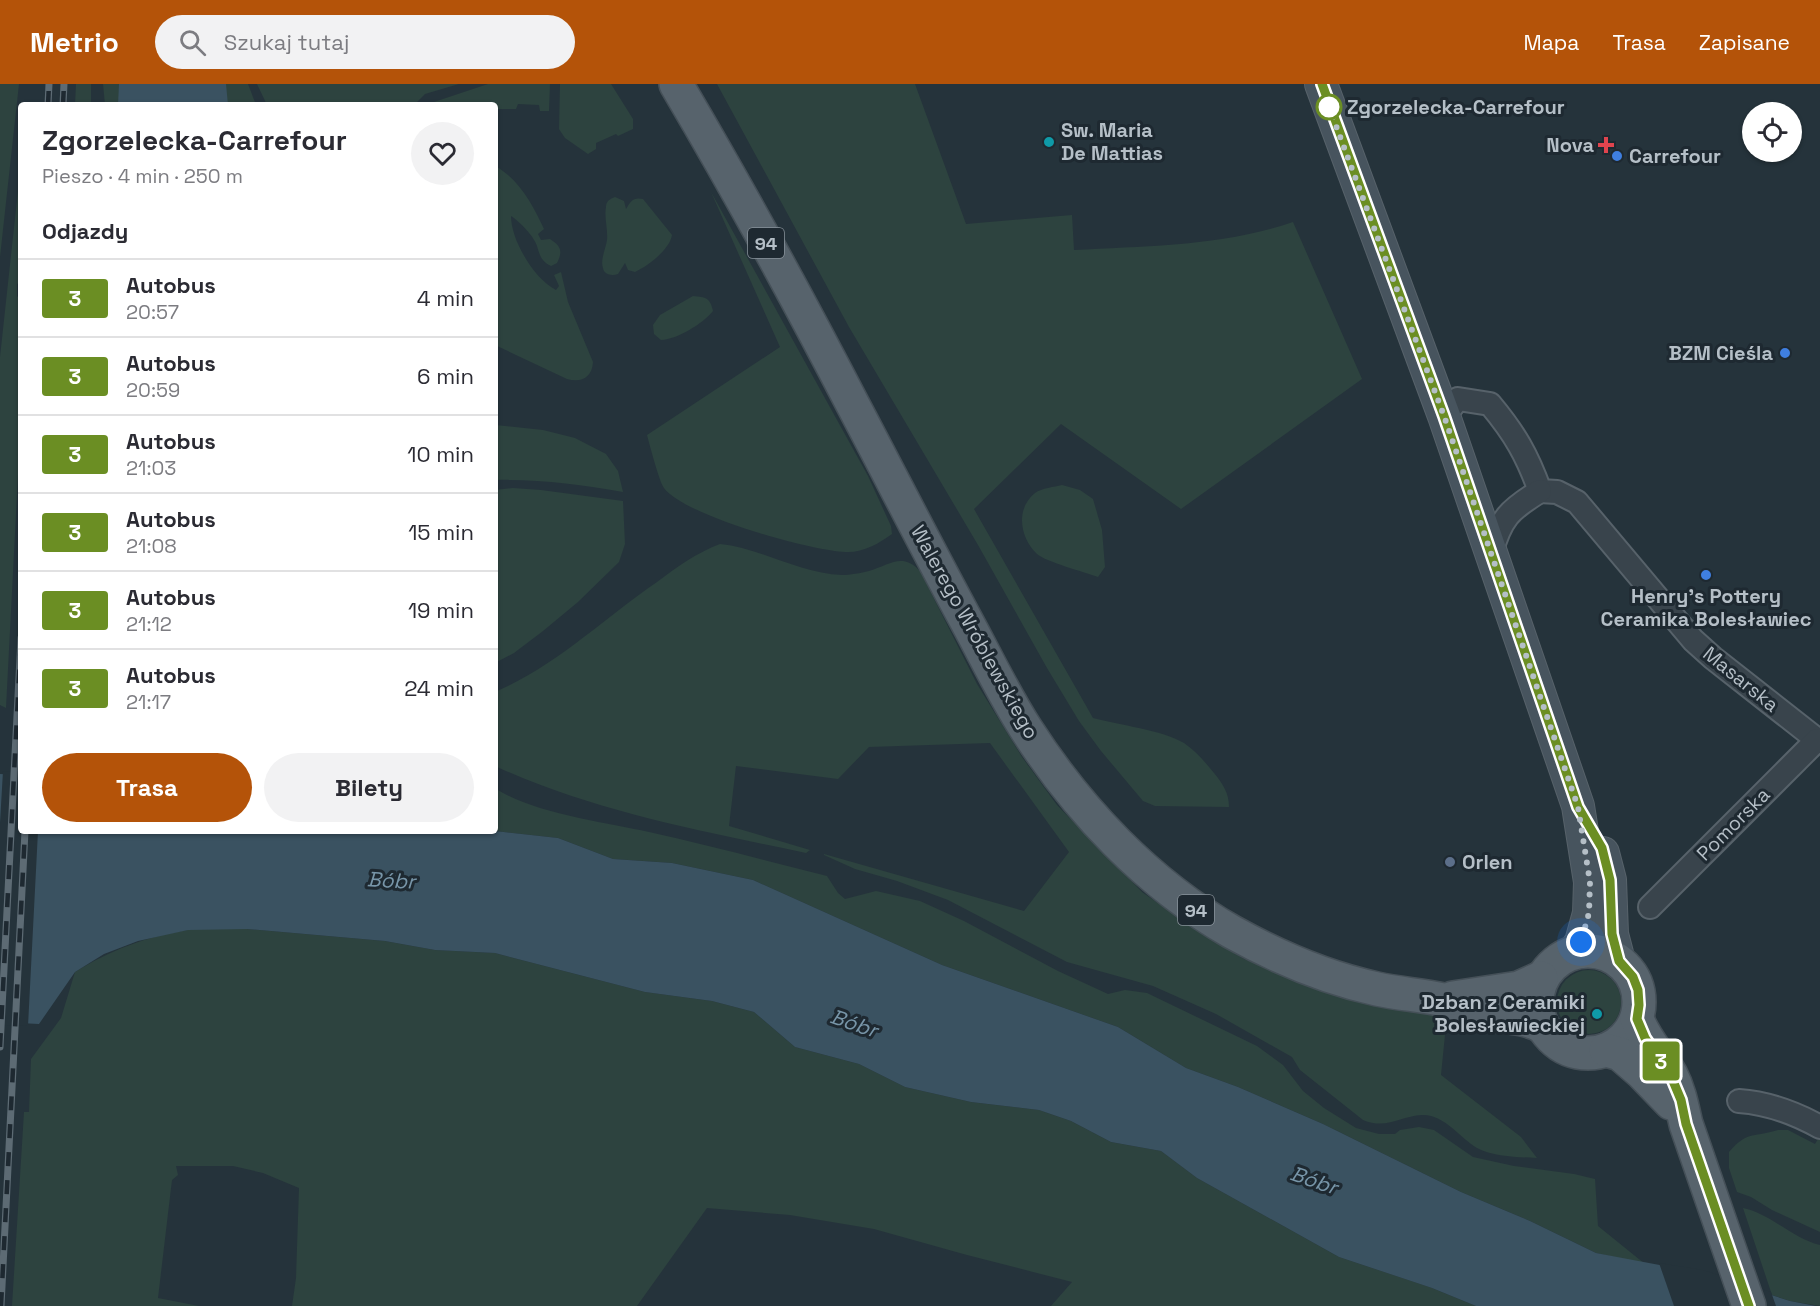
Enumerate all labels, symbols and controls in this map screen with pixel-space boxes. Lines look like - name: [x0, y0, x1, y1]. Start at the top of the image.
- search box: [155, 15, 575, 69]
- text: Metrio: [30, 24, 119, 60]
- icon: search: [176, 26, 209, 59]
- text: Szukaj tutaj: [224, 28, 349, 56]
- text: Mapa: [1524, 29, 1579, 56]
- text: Trasa: [1612, 29, 1666, 56]
- text: Zapisane: [1699, 29, 1790, 56]
- marker: Zgorzelecka-Carrefour: [1316, 94, 1342, 120]
- place label: Zgorzelecka-Carrefour: [1347, 94, 1565, 120]
- map controls: [1742, 102, 1802, 162]
- button: locate: [1742, 102, 1802, 162]
- place label: Sw. Maria De Mattias: [1061, 117, 1163, 166]
- text: Zgorzelecka-Carrefour: [42, 122, 347, 158]
- button: heart: [411, 122, 474, 185]
- place label: Nova: [1546, 132, 1594, 158]
- marker: Sw. Maria De Mattias: [1042, 135, 1056, 149]
- marker: Nova: [1599, 138, 1613, 152]
- place label: Carrefour: [1629, 143, 1721, 169]
- marker: Carrefour: [1610, 149, 1624, 163]
- text: Pieszo · 4 min · 250 m: [42, 163, 243, 189]
- text: Odjazdy: [42, 217, 128, 245]
- road number: 94: [748, 228, 784, 258]
- text: Autobus: [126, 271, 216, 299]
- text: 4 min: [417, 284, 474, 312]
- text: 3: [69, 285, 81, 312]
- text: 20:57: [126, 299, 179, 325]
- place label: BZM Cieśla: [1668, 340, 1773, 366]
- marker: BZM Cieśla: [1778, 346, 1792, 360]
- text: Autobus: [126, 349, 216, 377]
- text: 6 min: [417, 362, 474, 390]
- text: 3: [69, 363, 81, 390]
- text: 20:59: [126, 377, 180, 403]
- text: Autobus: [126, 427, 216, 455]
- text: 10 min: [407, 440, 474, 468]
- text: 3: [69, 441, 81, 468]
- text: 21:03: [126, 455, 176, 481]
- text: Autobus: [126, 505, 216, 533]
- text: 15 min: [408, 518, 474, 546]
- text: 3: [69, 519, 81, 546]
- street label: Walerego Wróblewskiego: [905, 521, 1045, 743]
- text: 21:08: [126, 533, 177, 559]
- marker: Henry's Pottery Ceramika Bolesławiec: [1699, 568, 1713, 582]
- text: Autobus: [126, 583, 216, 611]
- place label: Henry's Pottery Ceramika Bolesławiec: [1601, 583, 1812, 632]
- text: 19 min: [408, 596, 474, 624]
- text: 3: [69, 597, 81, 624]
- text: 21:12: [126, 611, 172, 637]
- street label: Masarska: [1698, 640, 1784, 718]
- text: Autobus: [126, 661, 216, 689]
- text: 24 min: [404, 674, 474, 702]
- text: 3: [69, 675, 81, 702]
- text: 21:17: [126, 689, 171, 715]
- button: Trasa: [42, 753, 252, 822]
- button: Bilety: [264, 753, 474, 822]
- street label: Pomorska: [1691, 782, 1775, 866]
- place label: Orlen: [1462, 849, 1513, 875]
- marker: Orlen: [1443, 855, 1457, 869]
- water label: Bóbr: [366, 865, 418, 895]
- road number: 94: [1178, 895, 1214, 925]
- your location: [1566, 927, 1596, 957]
- place label: Dzban z Ceramiki Bolesławieckiej: [1422, 989, 1585, 1038]
- water label: Bóbr: [827, 1002, 883, 1044]
- marker: Dzban z Ceramiki Bolesławieckiej: [1590, 1007, 1604, 1021]
- line badge: 3: [1642, 1042, 1680, 1080]
- text: 3: [1655, 1048, 1667, 1075]
- water label: Bóbr: [1287, 1159, 1343, 1201]

